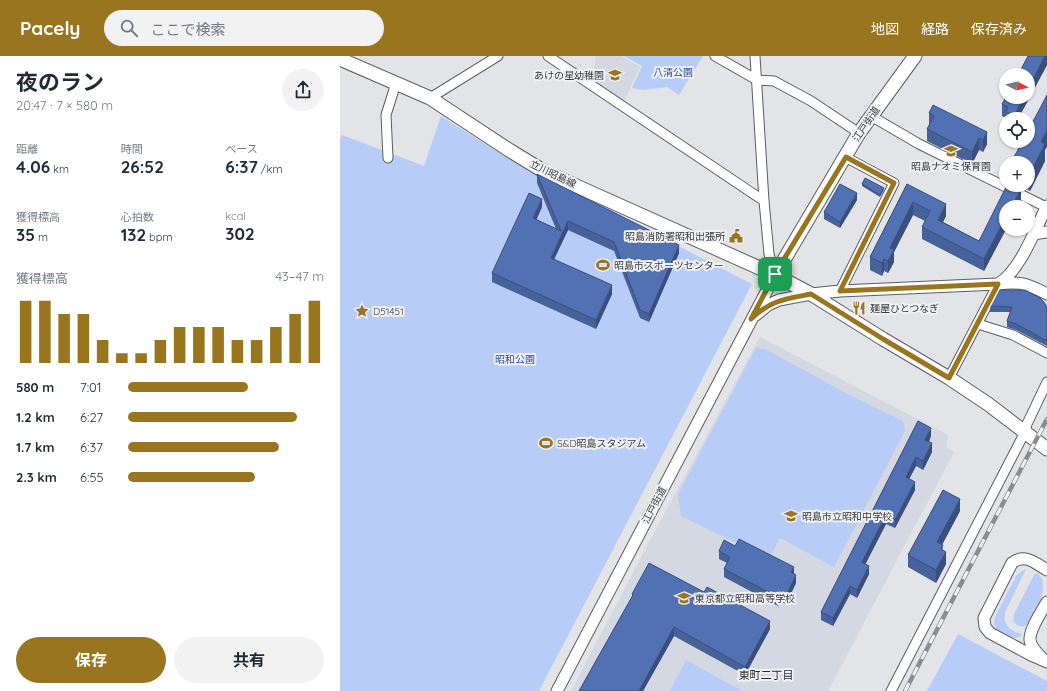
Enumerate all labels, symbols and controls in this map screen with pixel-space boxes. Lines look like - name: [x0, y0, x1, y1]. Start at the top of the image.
- search box: [104, 10, 384, 46]
- text: Pacely: [20, 16, 80, 40]
- icon: search: [118, 17, 140, 39]
- text: ここで検索: [150, 20, 225, 39]
- text: 地図: [871, 20, 899, 38]
- text: 経路: [921, 20, 949, 38]
- text: 保存済み: [971, 20, 1027, 38]
- park label: 八清公園: [653, 66, 693, 79]
- school or university icon: あけの星幼稚園: [607, 67, 623, 83]
- text: 夜のラン: [16, 68, 104, 96]
- north arrow: [999, 68, 1035, 104]
- map controls: [999, 68, 1035, 236]
- button: share: [282, 69, 324, 111]
- place label: あけの星幼稚園: [534, 69, 604, 82]
- text: 20:47 · 7 × 580 m: [16, 97, 113, 113]
- street label: 江戸街道: [849, 104, 883, 144]
- button: locate: [999, 112, 1035, 148]
- text: 距離: [16, 142, 38, 156]
- text: 時間: [121, 142, 143, 156]
- text: ペース: [225, 142, 258, 156]
- school or university icon: 昭島ナオミ保育園: [943, 143, 959, 159]
- text: 4.06: [16, 156, 50, 177]
- text: 26:52: [121, 156, 164, 177]
- text: 6:37: [225, 156, 258, 177]
- button: +: [999, 156, 1035, 192]
- street label: 立川昭島線: [528, 157, 578, 191]
- place label: 昭島ナオミ保育園: [911, 160, 991, 173]
- text: km: [50, 162, 69, 176]
- text: /km: [258, 162, 283, 176]
- button: −: [999, 200, 1035, 236]
- text: kcal: [225, 209, 246, 223]
- text: 獲得標高: [16, 210, 60, 224]
- text: 心拍数: [121, 210, 154, 224]
- text: 302: [225, 223, 255, 244]
- text: 35: [16, 224, 35, 245]
- text: 132: [121, 224, 146, 245]
- public building icon: 昭島消防署昭和出張所: [728, 228, 744, 244]
- text: m: [35, 230, 48, 244]
- text: bpm: [146, 230, 172, 244]
- place label: 昭島消防署昭和出張所: [625, 230, 725, 243]
- sports icon: 昭島市スポーツセンター: [595, 257, 611, 273]
- pin: [758, 257, 792, 291]
- place label: 昭島市スポーツセンター: [614, 259, 724, 272]
- icon: arrive: [764, 263, 786, 285]
- text: 43–47 m: [275, 268, 324, 284]
- text: 獲得標高: [16, 270, 68, 286]
- restaurant icon: 麺屋ひとつなぎ: [851, 300, 867, 316]
- place label: 麺屋ひとつなぎ: [870, 302, 939, 315]
- place icon: D51451: [354, 303, 370, 319]
- place label: D51451: [373, 305, 404, 318]
- park label: 昭和公園: [495, 353, 535, 366]
- text: 580 m: [16, 379, 54, 395]
- text: 7:01: [80, 379, 102, 395]
- text: 1.2 km: [16, 409, 55, 425]
- text: 6:27: [80, 409, 103, 425]
- sports icon: S&D昭島スタジアム: [538, 435, 554, 451]
- place label: S&D昭島スタジアム: [557, 437, 646, 450]
- text: 1.7 km: [16, 439, 54, 455]
- text: 6:37: [80, 439, 103, 455]
- text: 2.3 km: [16, 469, 57, 485]
- text: 6:55: [80, 469, 104, 485]
- street label: 江戸街道: [639, 484, 669, 526]
- school or university icon: 昭島市立昭和中学校: [783, 508, 799, 524]
- place label: 昭島市立昭和中学校: [802, 510, 892, 523]
- school or university icon: 東京都立昭和高等学校: [676, 590, 692, 606]
- place label: 東京都立昭和高等学校: [695, 592, 795, 605]
- button: 保存: [16, 637, 166, 683]
- button: 共有: [174, 637, 324, 683]
- district label: 東町二丁目: [739, 668, 794, 682]

